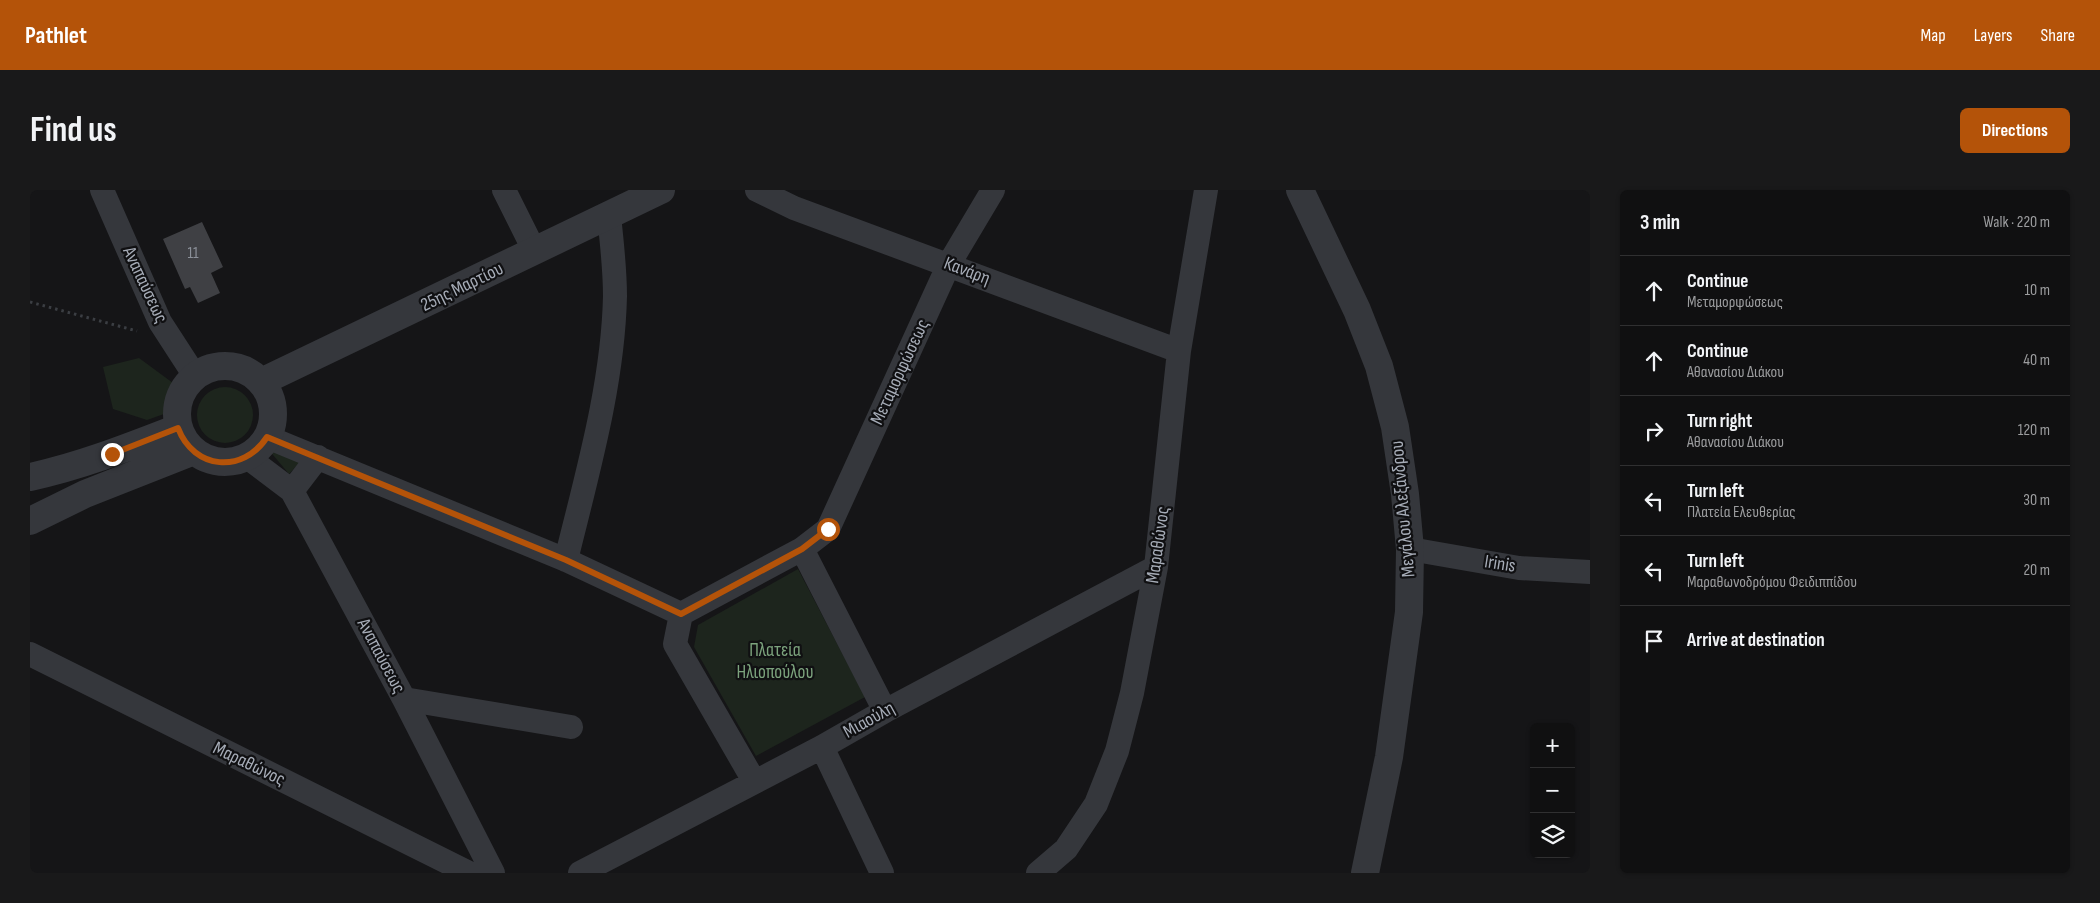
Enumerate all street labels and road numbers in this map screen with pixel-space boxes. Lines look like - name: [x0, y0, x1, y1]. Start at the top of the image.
- street label: Αναπαύσεως: [117, 242, 173, 327]
- street label: Κανάρη: [941, 252, 993, 290]
- street label: 25ης Μαρτίου: [417, 257, 507, 317]
- street label: Μεταμορφώσεως: [865, 316, 935, 428]
- street label: Μεγάλου Αλεξάνδρου: [1386, 440, 1420, 578]
- street label: Μαραθώνος: [1141, 505, 1175, 585]
- street label: Irinis: [1483, 550, 1517, 578]
- street label: Αναπαύσεως: [351, 614, 410, 697]
- street label: Μιαούλη: [839, 697, 899, 743]
- street label: Μαραθώνος: [209, 737, 289, 791]

